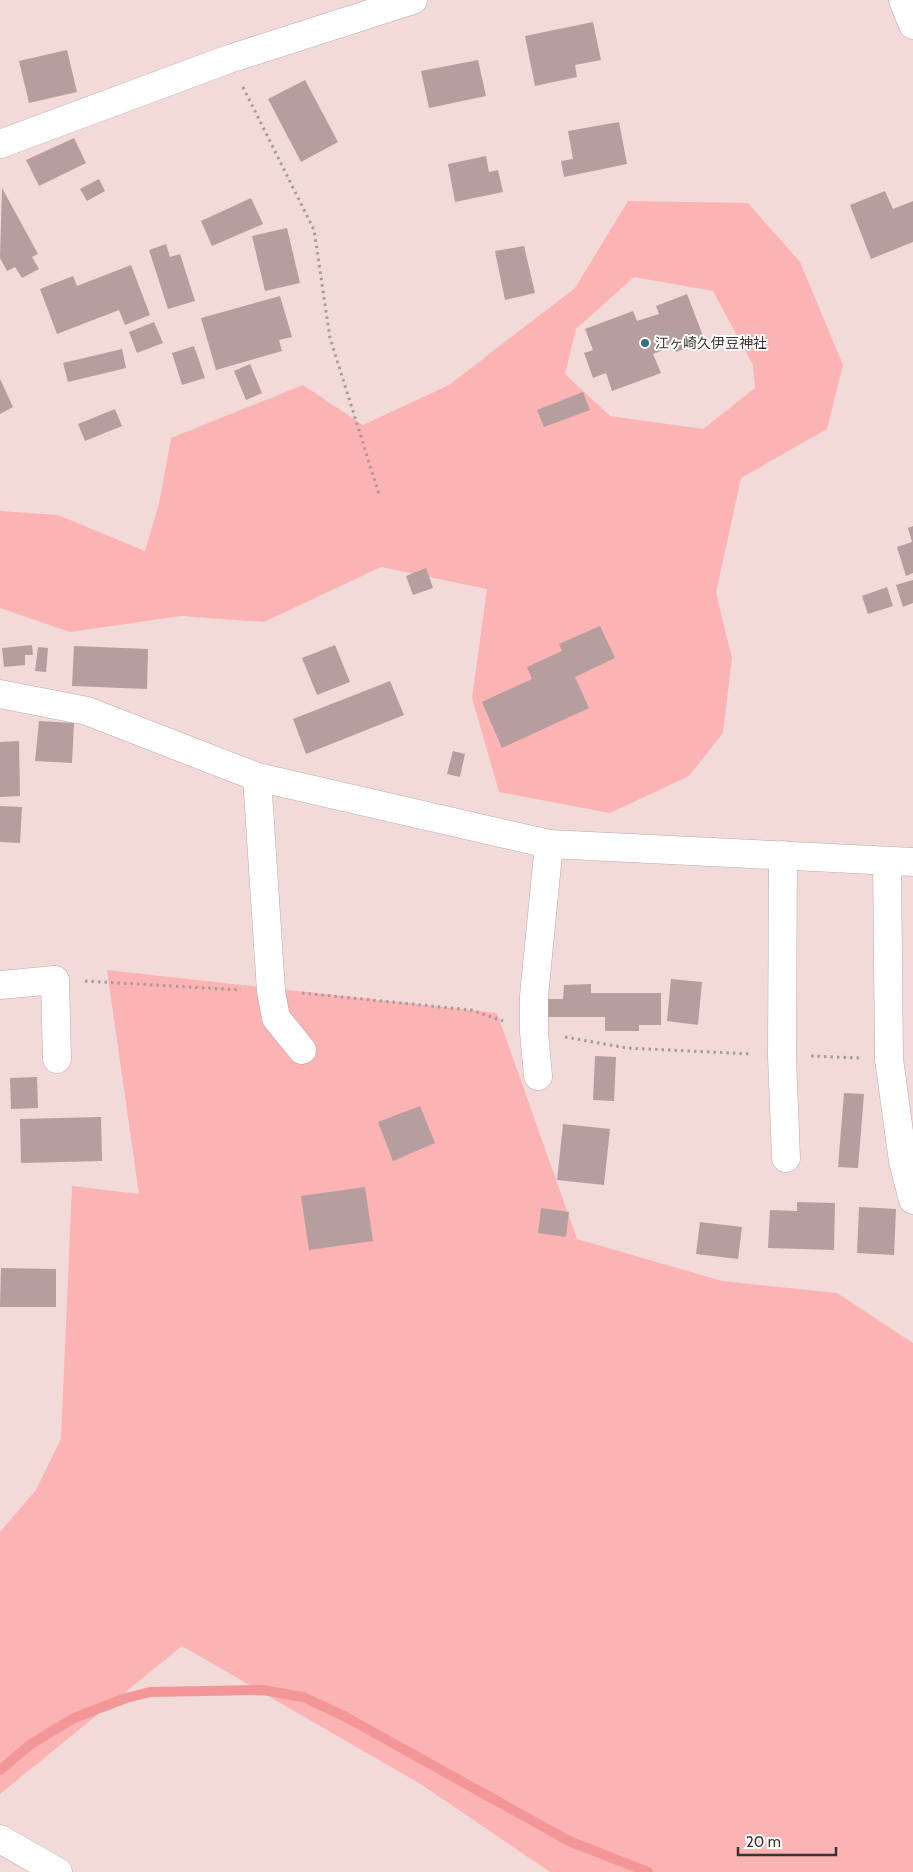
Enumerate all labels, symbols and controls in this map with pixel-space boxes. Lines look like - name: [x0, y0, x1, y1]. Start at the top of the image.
- place label: 江ヶ崎久伊豆神社: [655, 334, 767, 352]
- marker: 江ヶ崎久伊豆神社: [639, 337, 651, 349]
- scale bar: [738, 1824, 836, 1856]
- text: 20 m: [746, 1833, 781, 1851]

